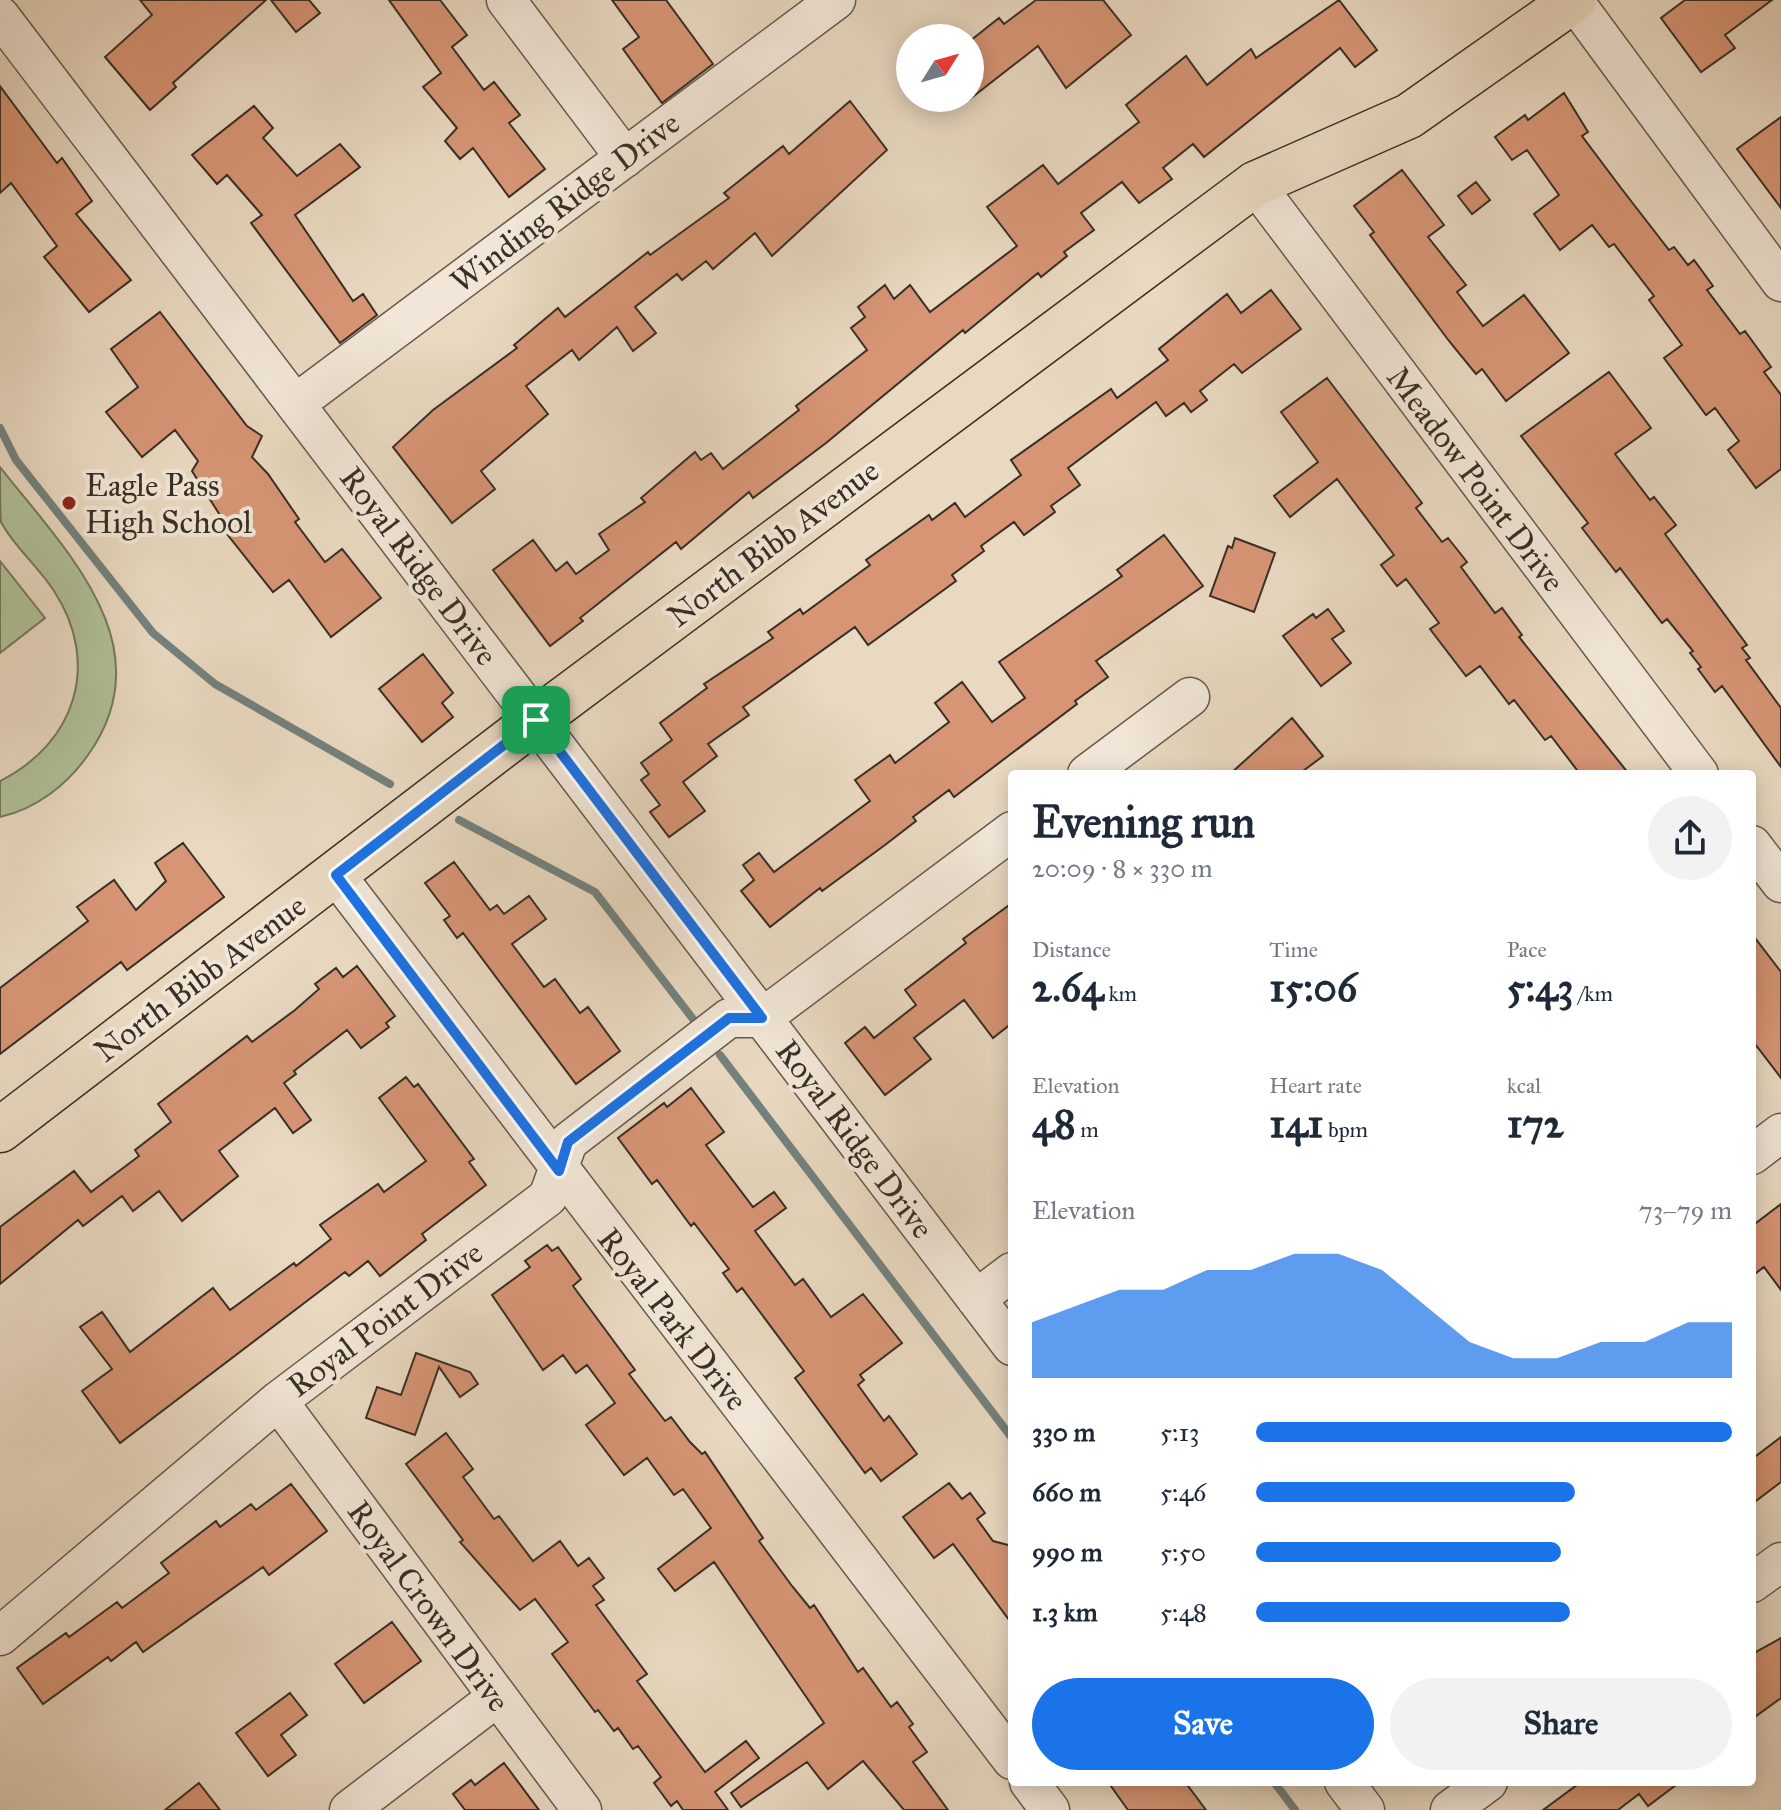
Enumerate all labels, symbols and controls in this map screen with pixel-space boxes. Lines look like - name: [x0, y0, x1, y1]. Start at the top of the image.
- north arrow: [896, 24, 984, 112]
- map controls: [896, 24, 984, 112]
- street label: Winding Ridge Drive: [443, 104, 688, 301]
- street label: Meadow Point Drive: [1378, 359, 1573, 600]
- street label: North Bibb Avenue: [660, 451, 887, 636]
- street label: Royal Ridge Drive: [331, 459, 506, 673]
- place label: Eagle Pass High School: [85, 466, 252, 542]
- marker: Eagle Pass High School: [60, 494, 78, 512]
- pin: [502, 686, 570, 754]
- icon: arrive: [514, 698, 558, 742]
- text: Evening run: [1032, 795, 1255, 849]
- button: share: [1648, 796, 1732, 880]
- text: 20:09 · 8 × 330 m: [1032, 852, 1213, 884]
- street label: North Bibb Avenue: [87, 886, 314, 1071]
- text: Distance: [1032, 936, 1111, 963]
- text: Time: [1269, 936, 1318, 963]
- text: Pace: [1507, 936, 1547, 963]
- text: 2.64: [1032, 963, 1104, 1012]
- text: 15:06: [1269, 963, 1357, 1012]
- text: 5:43: [1507, 963, 1574, 1012]
- text: km: [1104, 980, 1137, 1007]
- text: /km: [1574, 980, 1613, 1007]
- street label: Royal Ridge Drive: [767, 1032, 942, 1246]
- text: Elevation: [1032, 1072, 1119, 1099]
- text: Heart rate: [1269, 1072, 1362, 1099]
- text: kcal: [1507, 1072, 1541, 1099]
- text: 48: [1032, 1099, 1076, 1148]
- text: 141: [1269, 1099, 1323, 1148]
- text: 172: [1507, 1099, 1564, 1148]
- text: m: [1076, 1116, 1099, 1143]
- text: bpm: [1323, 1116, 1368, 1143]
- text: Elevation: [1032, 1194, 1135, 1226]
- text: 73–79 m: [1639, 1194, 1732, 1226]
- street label: Royal Park Drive: [589, 1220, 756, 1418]
- street label: Royal Point Drive: [280, 1233, 491, 1405]
- text: 330 m: [1032, 1416, 1095, 1448]
- text: 5:13: [1160, 1416, 1199, 1448]
- text: 660 m: [1032, 1476, 1101, 1508]
- text: 5:46: [1160, 1476, 1206, 1508]
- street label: Royal Crown Drive: [339, 1493, 518, 1719]
- text: 990 m: [1032, 1536, 1103, 1568]
- text: 5:50: [1160, 1536, 1206, 1568]
- text: 1.3 km: [1032, 1596, 1098, 1628]
- text: 5:48: [1160, 1596, 1207, 1628]
- button: Save: [1032, 1678, 1374, 1770]
- button: Share: [1390, 1678, 1732, 1770]

